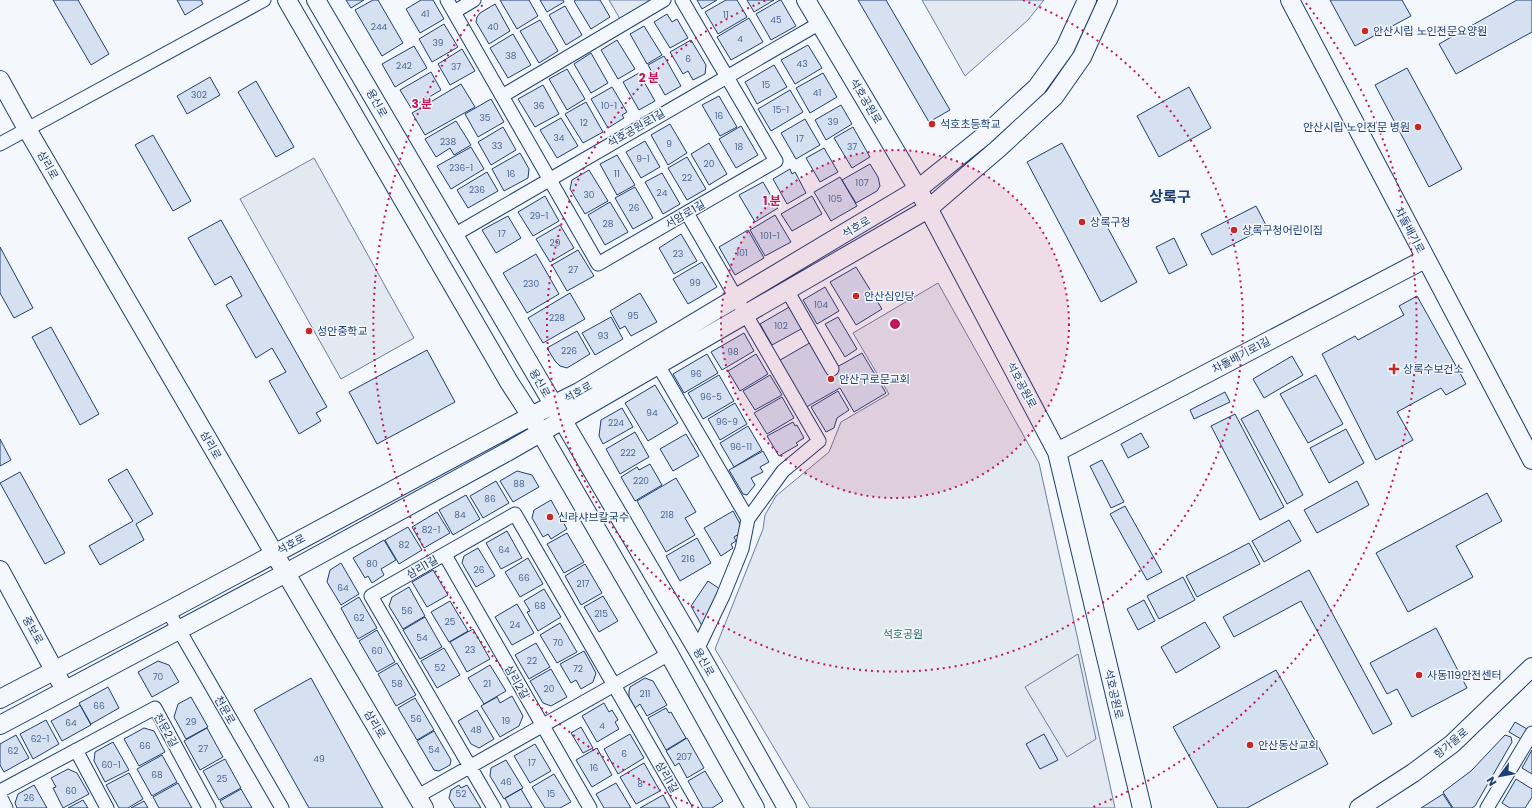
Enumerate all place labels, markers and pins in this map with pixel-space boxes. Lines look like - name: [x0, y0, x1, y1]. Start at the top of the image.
- place label: 안산시립 노인전문요양원: [1373, 23, 1487, 39]
- marker: 안산시립 노인전문요양원: [1360, 26, 1370, 36]
- place label: 석호초등학교: [940, 116, 1001, 132]
- marker: 석호초등학교: [927, 119, 937, 129]
- place label: 안산시립 노인전문 병원: [1303, 119, 1410, 135]
- marker: 안산시립 노인전문 병원: [1413, 122, 1423, 132]
- place label: 상록구청: [1090, 214, 1130, 230]
- marker: 상록구청: [1077, 217, 1087, 227]
- place label: 상록구청어린이집: [1242, 222, 1323, 238]
- marker: 상록구청어린이집: [1229, 225, 1239, 235]
- place label: 안산심인당: [864, 288, 915, 304]
- marker: 안산심인당: [851, 291, 861, 301]
- centre of rings: [888, 317, 902, 331]
- place label: 성안중학교: [317, 323, 368, 339]
- marker: 성안중학교: [304, 326, 314, 336]
- place label: 상록수보건소: [1403, 361, 1464, 377]
- marker: 상록수보건소: [1388, 363, 1400, 375]
- place label: 안산구로문교회: [839, 371, 910, 387]
- marker: 안산구로문교회: [826, 374, 836, 384]
- place label: 신라샤브칼국수: [558, 509, 629, 525]
- marker: 신라샤브칼국수: [545, 512, 555, 522]
- place label: 사동119안전센터: [1427, 667, 1502, 683]
- marker: 사동119안전센터: [1414, 670, 1424, 680]
- place label: 안산동산교회: [1258, 737, 1319, 753]
- marker: 안산동산교회: [1245, 740, 1255, 750]

